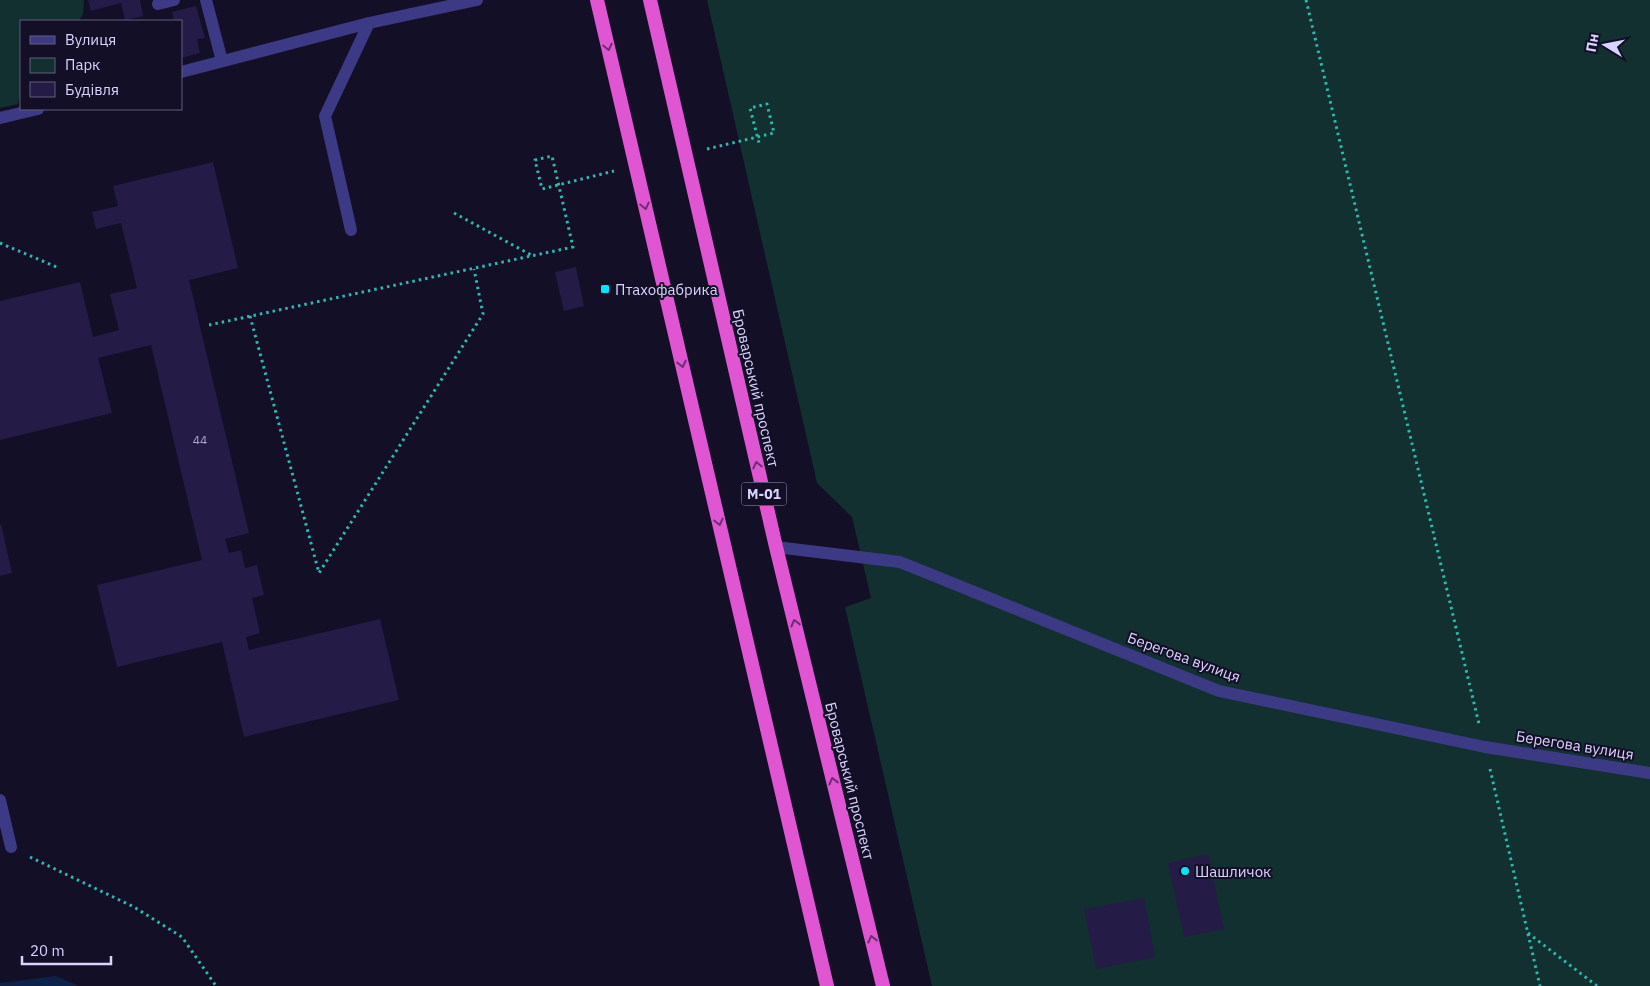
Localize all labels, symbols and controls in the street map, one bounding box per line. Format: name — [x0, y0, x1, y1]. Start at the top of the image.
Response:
legend — [20, 20, 182, 110]
north arrow — [1580, 20, 1630, 70]
text: Вулиця — [65, 30, 116, 49]
text: Пн — [1582, 32, 1603, 53]
one-way arrow — [602, 43, 613, 52]
text: Парк — [65, 55, 100, 74]
text: Будівля — [65, 80, 119, 99]
one-way arrow — [639, 201, 650, 210]
place label: Птахофабрика — [615, 280, 718, 299]
marker: Птахофабрика — [599, 283, 611, 295]
street label: Броварський проспект — [729, 307, 783, 469]
one-way arrow — [676, 360, 687, 369]
house number: 44 — [193, 432, 207, 447]
one-way arrow — [753, 460, 763, 469]
road number: М-01 — [742, 482, 786, 506]
one-way arrow — [713, 518, 724, 527]
one-way arrow — [790, 618, 801, 627]
street label: Берегова вулиця — [1125, 628, 1243, 686]
street label: Броварський проспект — [821, 700, 879, 862]
street label: Берегова вулиця — [1515, 726, 1635, 764]
one-way arrow — [828, 776, 839, 785]
place label: Шашличок — [1195, 862, 1271, 881]
marker: Шашличок — [1179, 865, 1191, 877]
scale bar — [22, 934, 111, 966]
one-way arrow — [867, 934, 878, 943]
text: 20 m — [30, 941, 65, 960]

